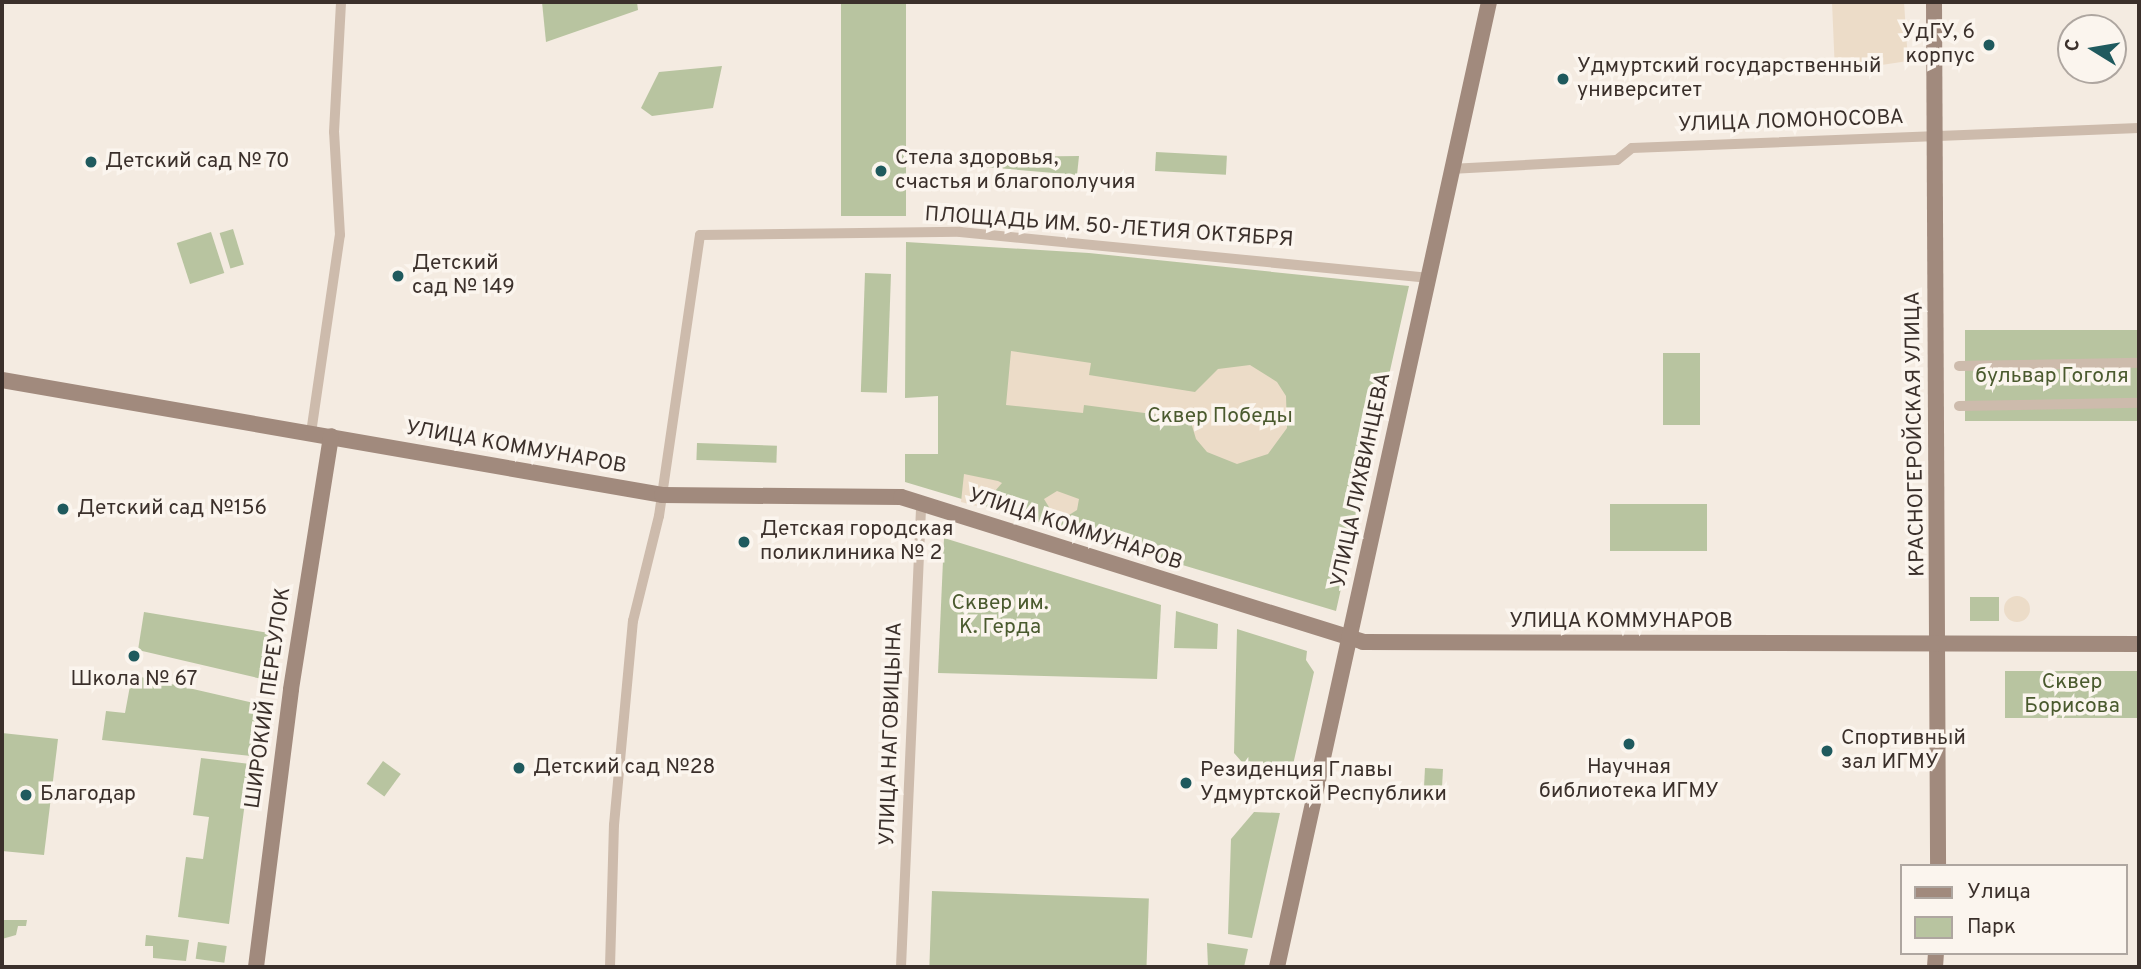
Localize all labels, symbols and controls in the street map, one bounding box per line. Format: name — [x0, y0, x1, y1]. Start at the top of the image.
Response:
north arrow — [2057, 14, 2127, 84]
place label: УдГУ, 6 корпус — [1901, 20, 1975, 70]
marker: УдГУ, 6 корпус — [1981, 37, 1997, 53]
text: С — [2060, 37, 2086, 54]
place label: Удмуртский государственный университет — [1577, 54, 1881, 104]
marker: Удмуртский государственный университет — [1555, 71, 1571, 87]
street label: УЛИЦА ЛОМОНОСОВА — [1677, 105, 1905, 139]
place label: Стела здоровья, счастья и благополучия — [895, 146, 1135, 196]
place label: Детский сад № 70 — [105, 149, 290, 175]
marker: Детский сад № 70 — [83, 154, 99, 170]
marker: Стела здоровья, счастья и благополучия — [873, 163, 889, 179]
street label: ПЛОЩАДЬ ИМ. 50-ЛЕТИЯ ОКТЯБРЯ — [924, 203, 1294, 253]
place label: Детский сад № 149 — [412, 251, 515, 301]
marker: Детский сад № 149 — [390, 268, 406, 284]
street label: КРАСНОГЕРОЙСКАЯ УЛИЦА — [1901, 291, 1931, 577]
park label: бульвар Гоголя — [1975, 364, 2129, 390]
street label: УЛИЦА ЛИХВИНЦЕВА — [1327, 370, 1397, 590]
park label: Сквер Победы — [1147, 404, 1293, 430]
street label: УЛИЦА КОММУНАРОВ — [403, 416, 629, 480]
street label: УЛИЦА КОММУНАРОВ — [964, 483, 1186, 577]
place label: Детский сад №156 — [77, 496, 267, 522]
marker: Детский сад №156 — [55, 501, 71, 517]
place label: Детская городская поликлиника № 2 — [760, 517, 953, 567]
marker: Детская городская поликлиника № 2 — [734, 532, 754, 552]
street label: ШИРОКИЙ ПЕРЕУЛОК — [241, 586, 297, 810]
park label: Сквер им. К. Герда — [952, 591, 1048, 641]
street label: УЛИЦА КОММУНАРОВ — [1509, 609, 1733, 635]
street label: УЛИЦА НАГОВИЦЫНА — [875, 621, 909, 847]
marker: Школа № 67 — [126, 648, 142, 664]
place label: Школа № 67 — [71, 667, 197, 693]
park label: Сквер Борисова — [2024, 670, 2120, 720]
place label: Спортивный зал ИГМУ — [1841, 726, 1966, 776]
marker: Научная библиотека ИГМУ — [1621, 736, 1637, 752]
marker: Спортивный зал ИГМУ — [1819, 743, 1835, 759]
place label: Детский сад №28 — [533, 755, 715, 781]
place label: Научная библиотека ИГМУ — [1539, 755, 1719, 805]
place label: Резиденция Главы Удмуртской Республики — [1200, 758, 1447, 808]
marker: Детский сад №28 — [511, 760, 527, 776]
marker: Резиденция Главы Удмуртской Республики — [1178, 775, 1194, 791]
place label: Благодар — [40, 782, 136, 808]
marker: Благодар — [18, 787, 34, 803]
legend — [1899, 864, 2127, 955]
text: Улица — [1967, 879, 2031, 906]
text: Парк — [1967, 914, 2016, 941]

